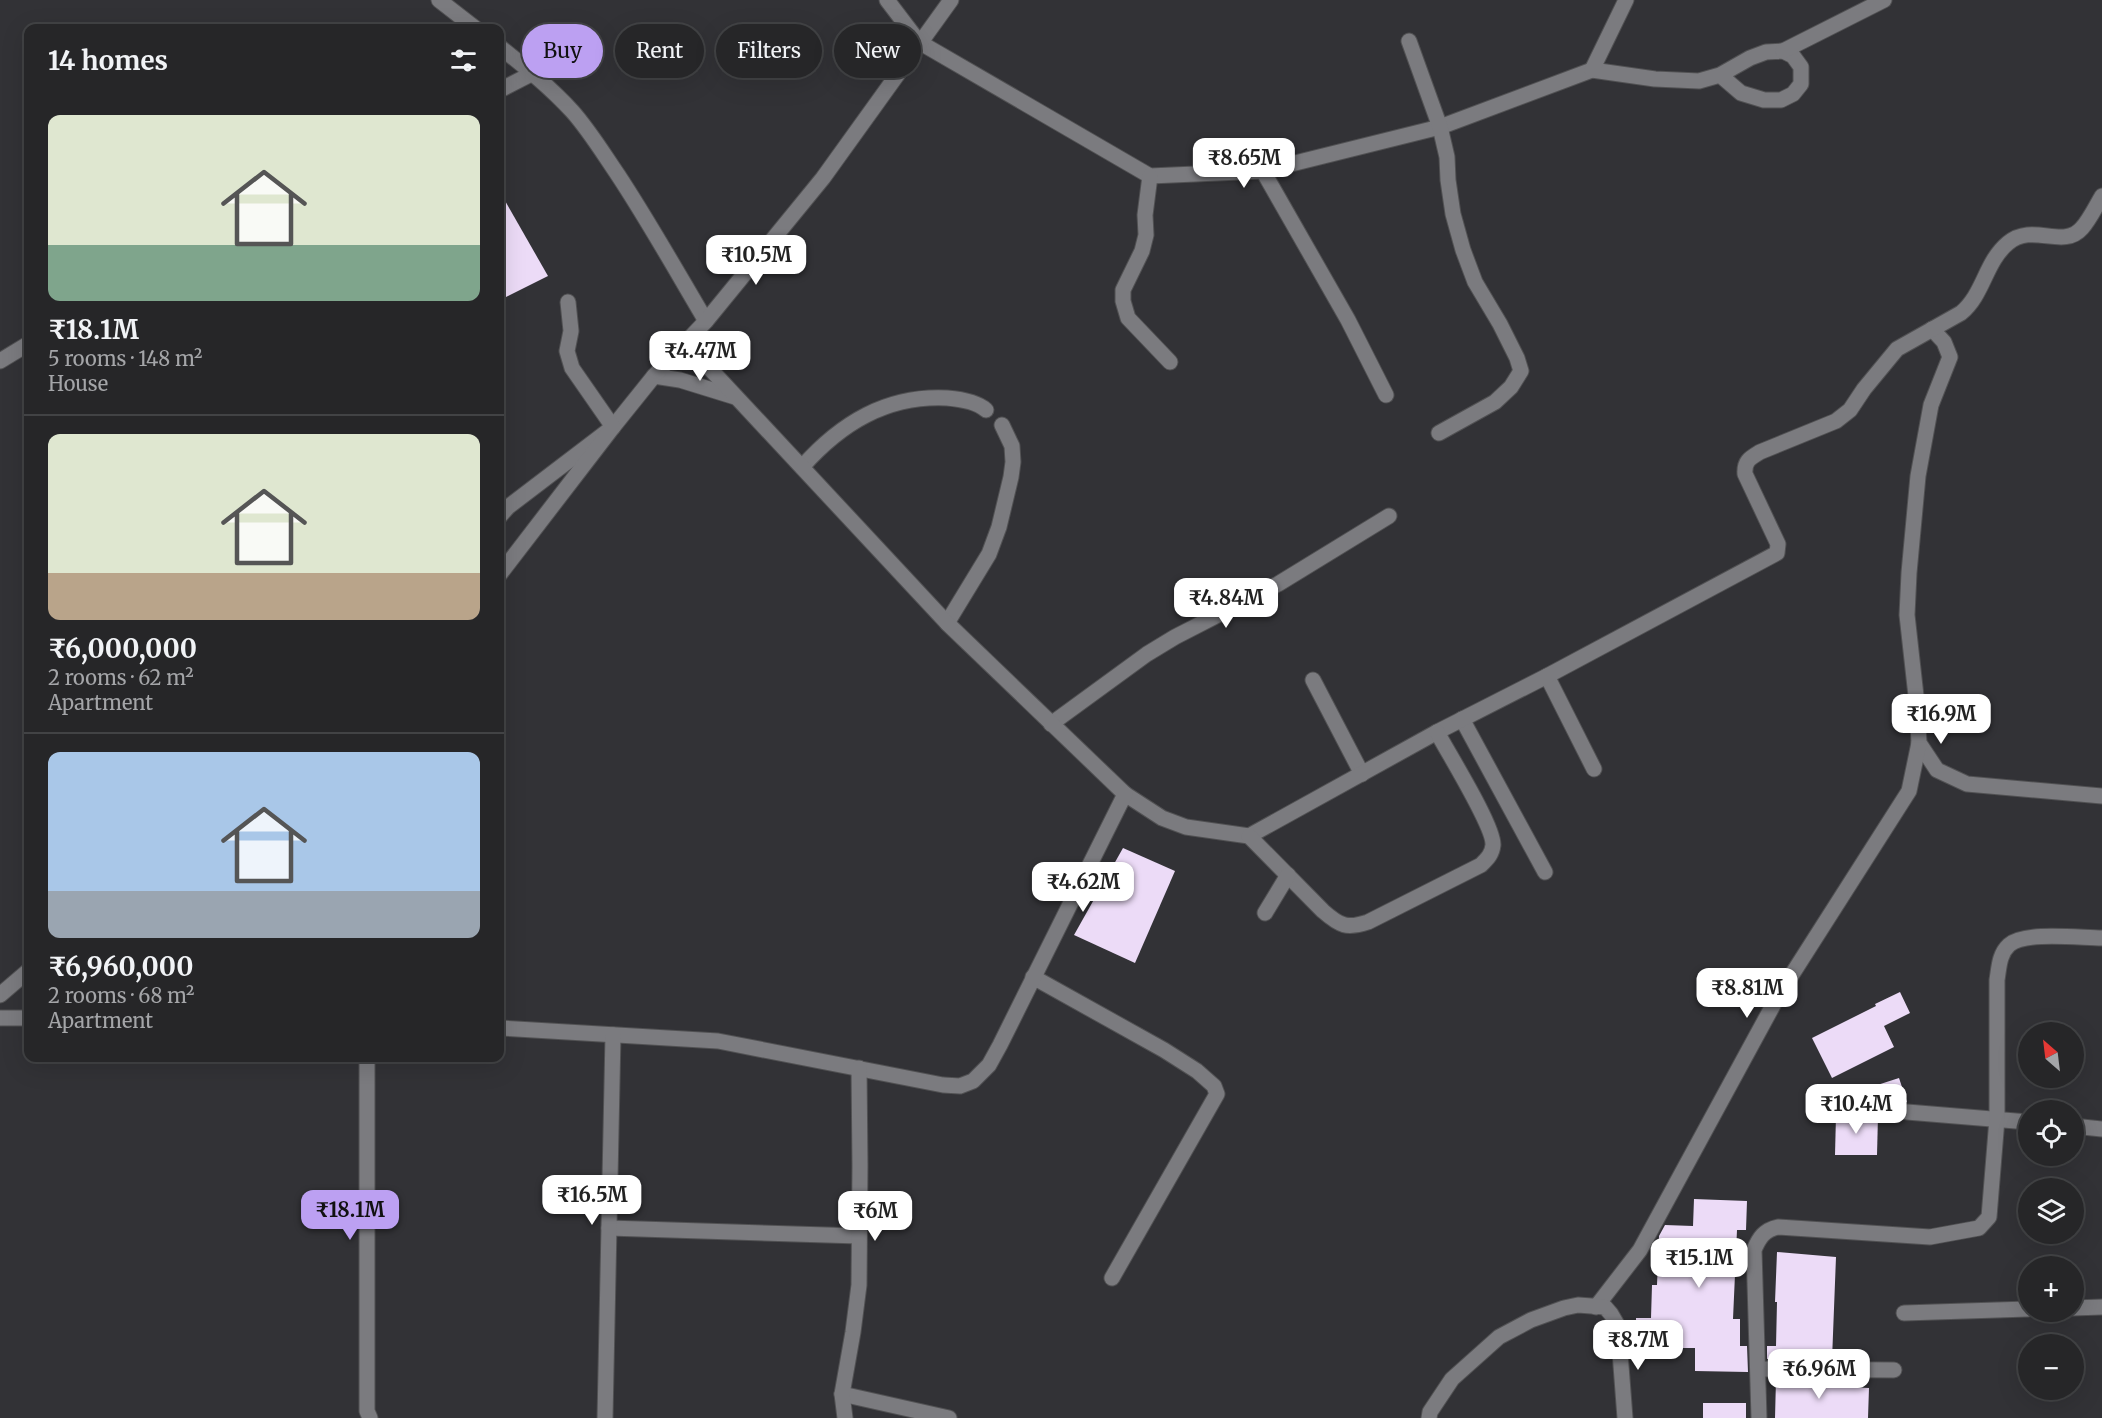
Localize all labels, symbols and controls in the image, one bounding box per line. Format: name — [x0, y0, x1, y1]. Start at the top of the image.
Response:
chip: Buy — [522, 24, 603, 78]
chip: Rent — [615, 24, 704, 78]
chip: Filters — [716, 24, 822, 78]
chip: New — [834, 24, 921, 78]
text: 14 homes — [48, 44, 168, 77]
icon: filters — [447, 44, 480, 77]
pin: ₹8.65M — [1195, 138, 1293, 189]
text: ₹8.65M — [1207, 145, 1281, 170]
icon: home — [210, 154, 318, 262]
pin: ₹10.5M — [707, 235, 805, 286]
text: ₹10.5M — [720, 242, 792, 267]
text: ₹18.1M — [48, 313, 139, 346]
pin: ₹4.47M — [651, 331, 749, 382]
text: ₹4.47M — [663, 338, 737, 363]
text: 5 rooms · 148 m² — [48, 346, 202, 371]
text: House — [48, 371, 108, 396]
icon: home — [210, 473, 318, 581]
pin: ₹4.84M — [1177, 578, 1275, 629]
text: ₹4.84M — [1188, 585, 1264, 610]
text: ₹6,000,000 — [48, 632, 197, 665]
text: 2 rooms · 62 m² — [48, 665, 194, 690]
text: Apartment — [48, 690, 153, 715]
pin: ₹16.9M — [1892, 694, 1990, 745]
text: ₹16.9M — [1906, 701, 1976, 726]
icon: home — [210, 791, 318, 899]
pin: ₹4.62M — [1034, 862, 1132, 913]
text: ₹4.62M — [1046, 869, 1120, 894]
text: ₹6,960,000 — [48, 950, 193, 983]
pin: ₹8.81M — [1698, 968, 1796, 1019]
text: ₹8.81M — [1710, 975, 1784, 1000]
text: 2 rooms · 68 m² — [48, 983, 195, 1008]
text: Apartment — [48, 1008, 153, 1033]
north arrow — [2018, 1022, 2084, 1088]
map controls — [2018, 1022, 2084, 1400]
pin: ₹10.4M — [1807, 1084, 1905, 1135]
text: ₹10.4M — [1820, 1091, 1892, 1116]
button: locate — [2018, 1100, 2084, 1166]
pin: ₹16.5M — [543, 1175, 641, 1226]
button: layers — [2018, 1178, 2084, 1244]
text: ₹16.5M — [556, 1182, 628, 1207]
pin: ₹18.1M — [301, 1190, 399, 1241]
pin: ₹6M — [846, 1191, 904, 1242]
text: ₹18.1M — [315, 1197, 385, 1222]
text: ₹6M — [852, 1198, 898, 1223]
pin: ₹15.1M — [1650, 1238, 1748, 1289]
text: ₹15.1M — [1665, 1245, 1733, 1270]
button: + — [2018, 1256, 2084, 1322]
pin: ₹8.7M — [1596, 1320, 1680, 1371]
text: ₹8.7M — [1607, 1327, 1669, 1352]
button: − — [2018, 1334, 2084, 1400]
pin: ₹6.96M — [1770, 1349, 1868, 1400]
text: ₹6.96M — [1782, 1356, 1856, 1381]

